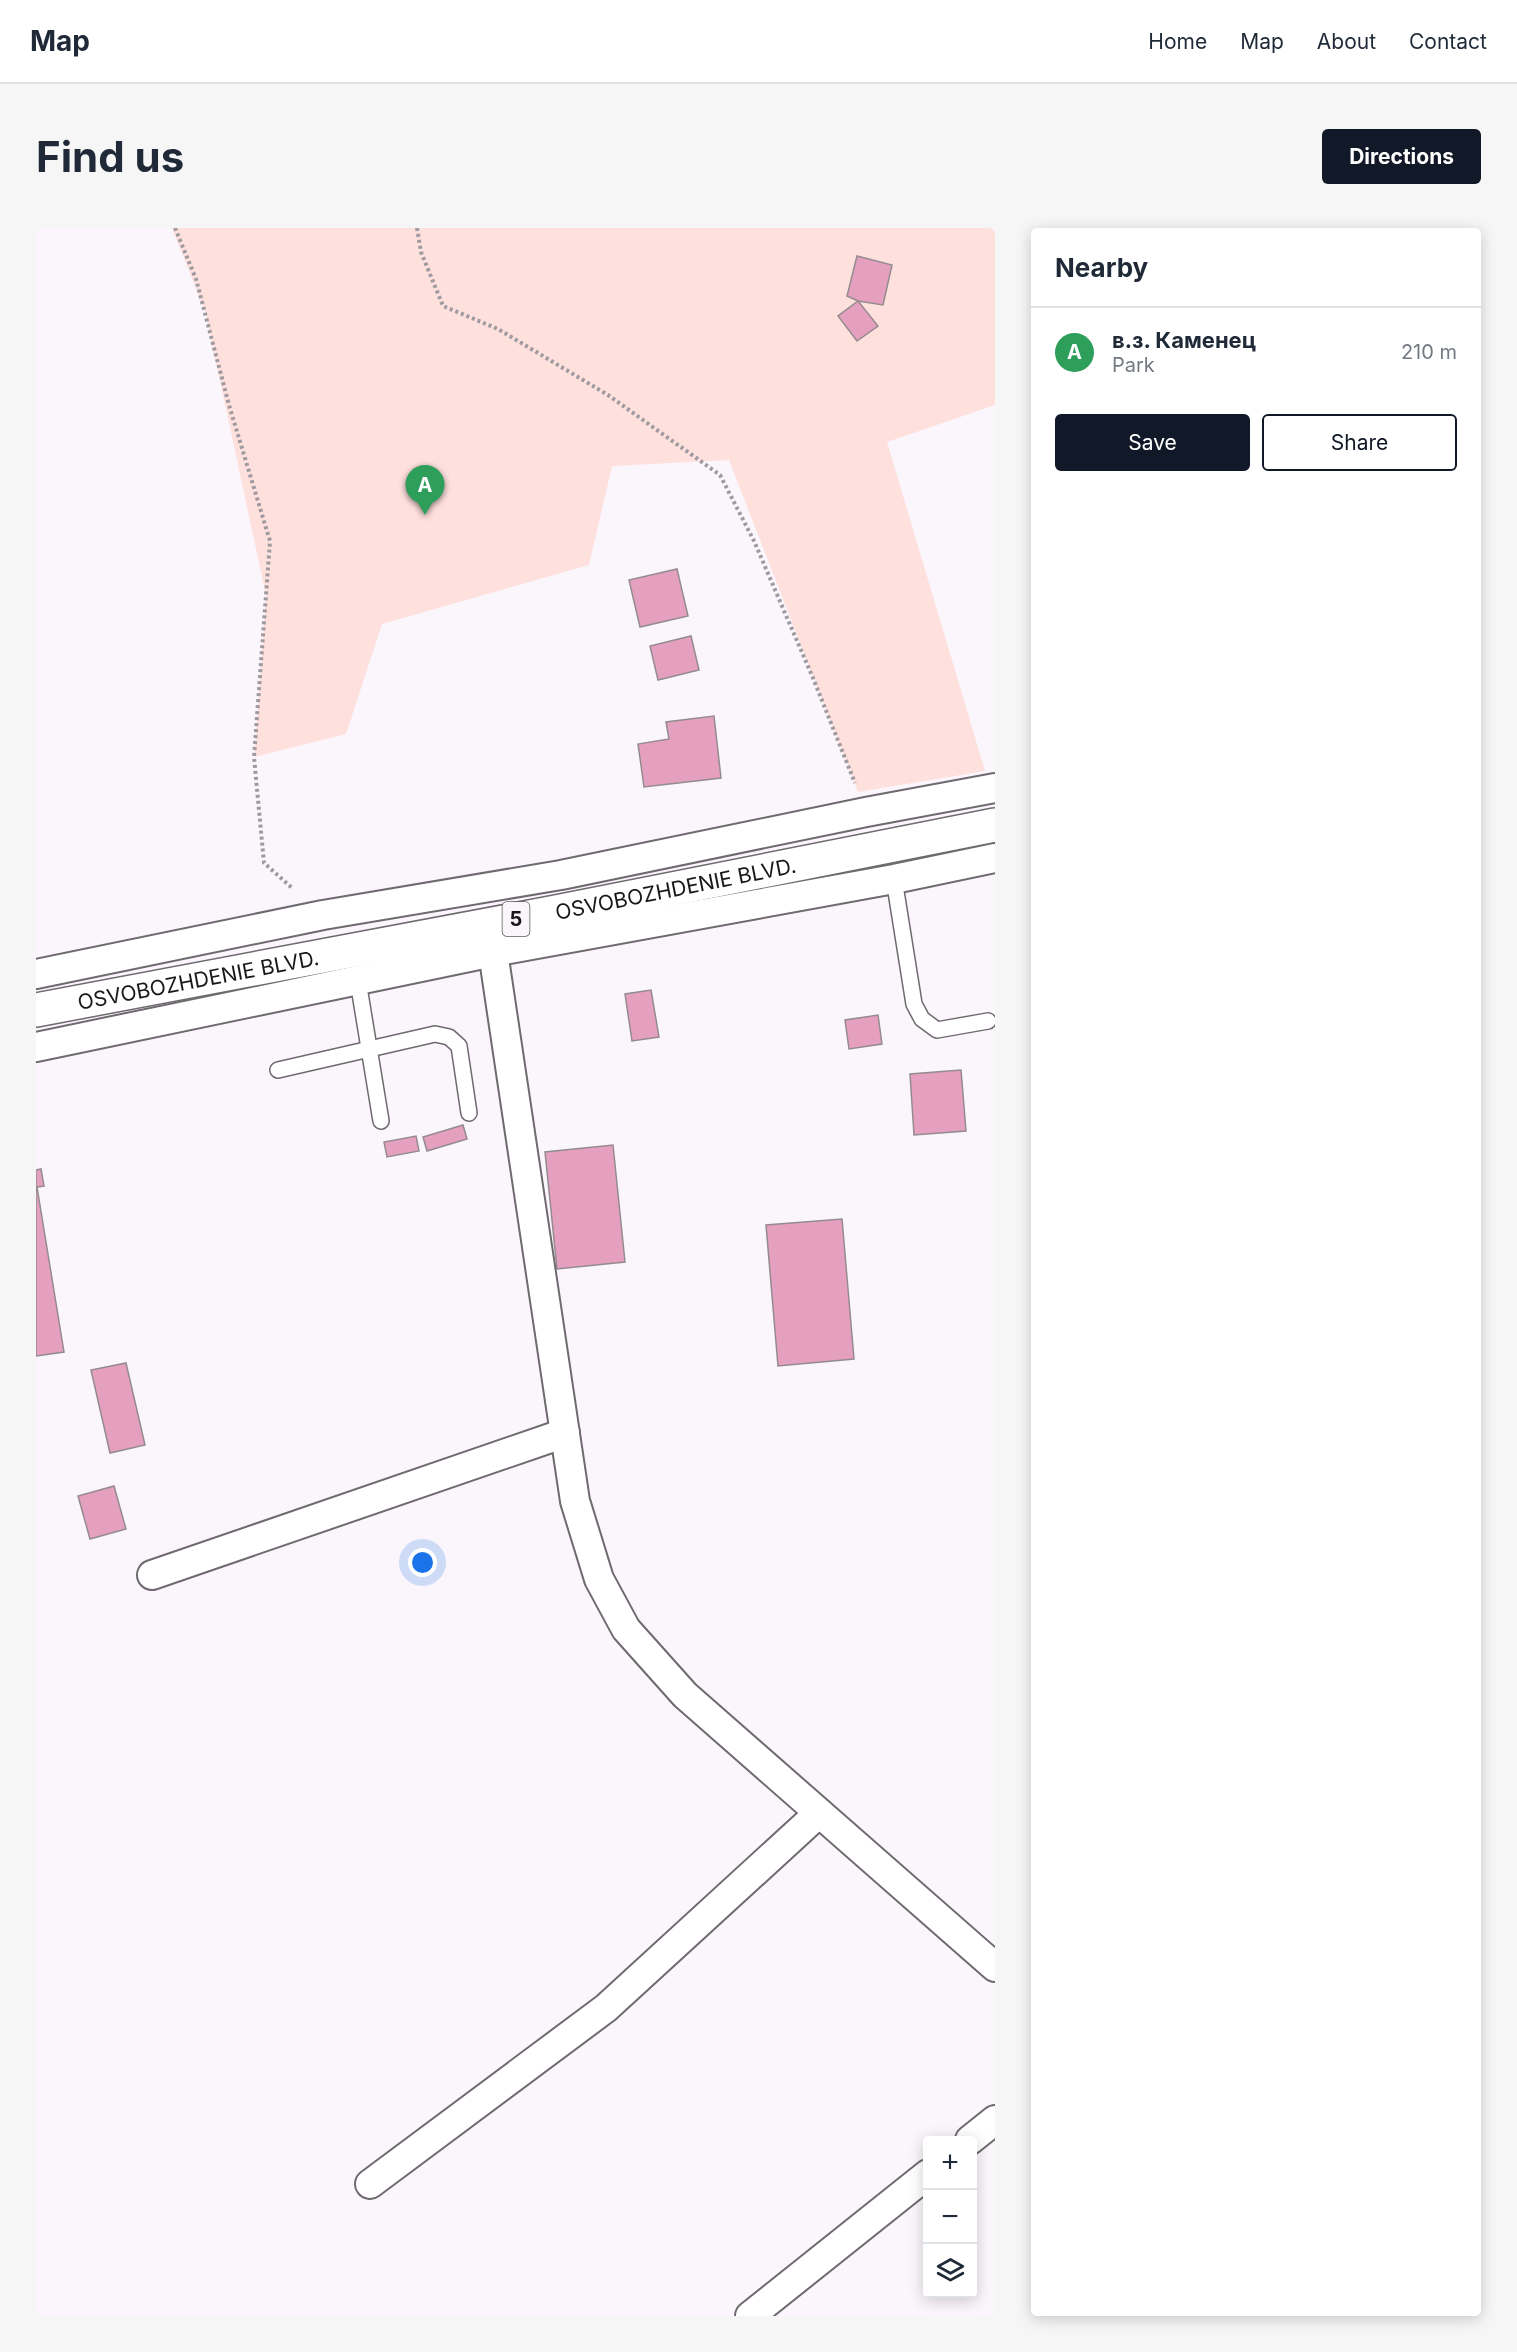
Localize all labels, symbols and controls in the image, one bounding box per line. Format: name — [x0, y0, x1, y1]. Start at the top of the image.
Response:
text: Map — [30, 24, 90, 58]
text: Home — [1148, 29, 1207, 54]
text: Map — [1240, 29, 1284, 54]
text: About — [1317, 29, 1376, 54]
text: Contact — [1409, 29, 1487, 54]
button: Directions — [1322, 129, 1481, 184]
text: Find us — [36, 131, 184, 182]
text: Nearby — [1055, 252, 1148, 283]
text: в.з. Каменец — [1112, 327, 1256, 353]
text: A — [1067, 340, 1082, 364]
text: 210 m — [1401, 340, 1457, 364]
text: Park — [1112, 353, 1155, 377]
button: Save — [1055, 414, 1250, 471]
button: Share — [1262, 414, 1457, 471]
pin: A — [406, 466, 444, 515]
street label: OSVOBOZHDENIE BLVD. — [553, 852, 798, 924]
road number: 5 — [502, 902, 530, 936]
street label: OSVOBOZHDENIE BLVD. — [76, 944, 321, 1014]
your location — [408, 1548, 437, 1577]
map controls — [923, 2136, 977, 2298]
button: + — [923, 2136, 977, 2190]
button: − — [923, 2190, 977, 2244]
button: layers — [923, 2244, 977, 2298]

